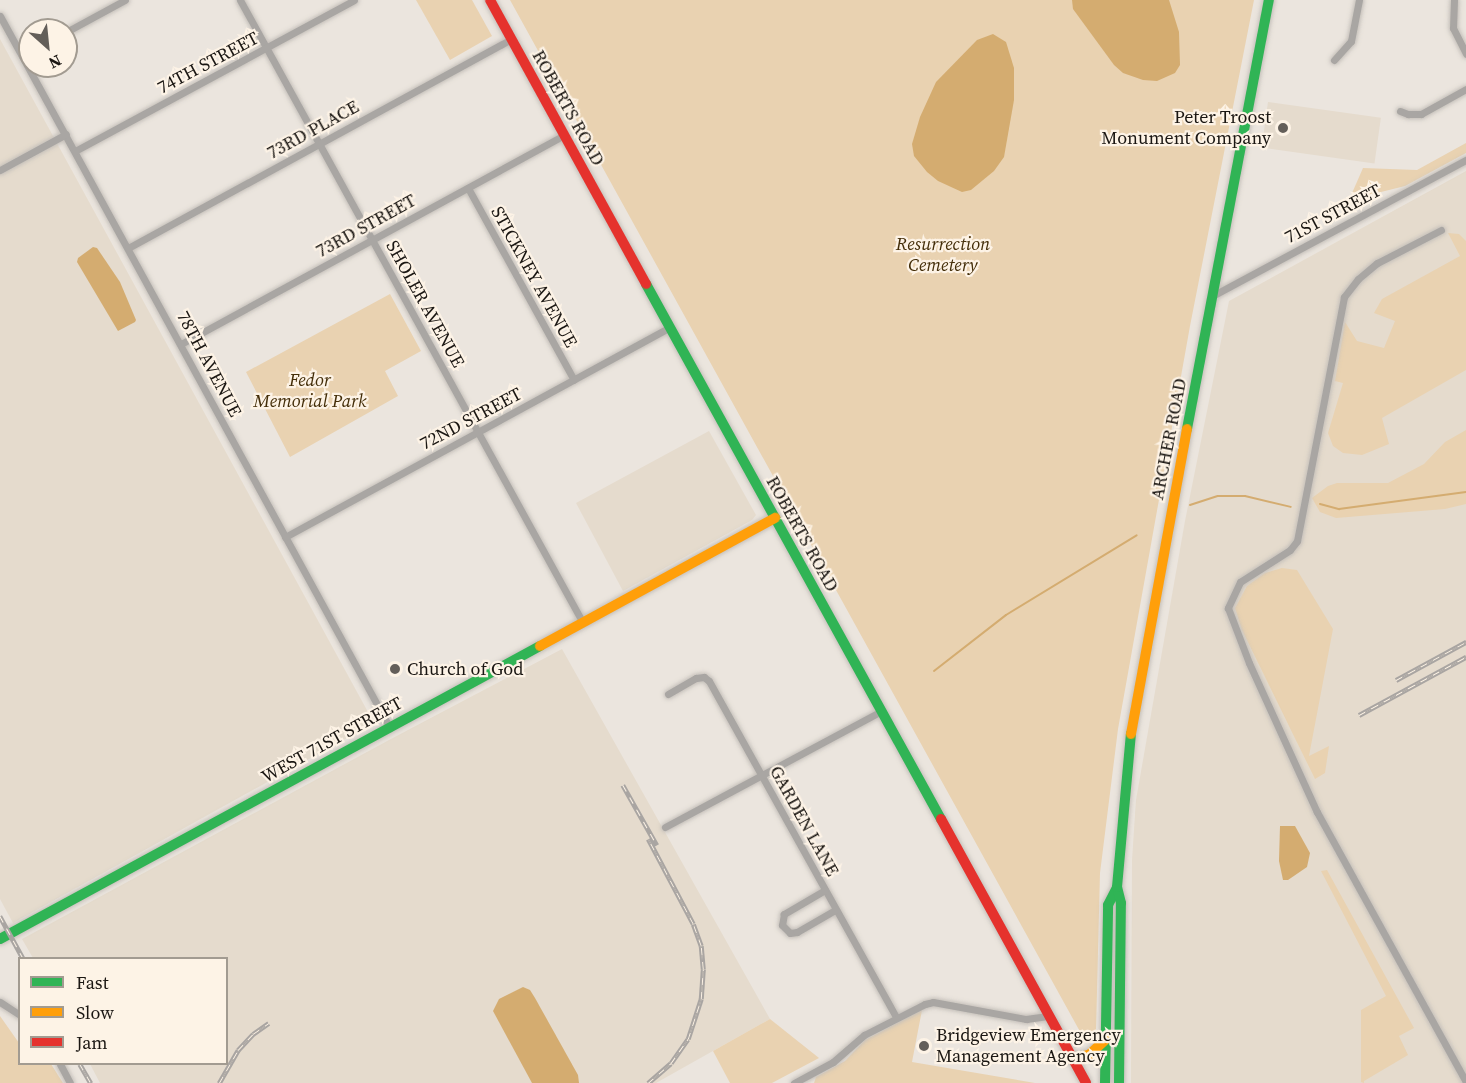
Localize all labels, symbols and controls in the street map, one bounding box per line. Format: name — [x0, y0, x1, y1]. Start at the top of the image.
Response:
north arrow — [18, 18, 78, 78]
street label: 74TH STREET — [154, 27, 262, 99]
street label: ROBERTS ROAD — [527, 46, 609, 170]
text: N — [45, 50, 65, 75]
street label: 73RD PLACE — [263, 96, 363, 164]
place label: Peter Troost Monument Company — [1101, 107, 1271, 150]
marker: Peter Troost Monument Company — [1276, 121, 1290, 135]
street label: 71ST STREET — [1281, 180, 1385, 248]
street label: 73RD STREET — [312, 190, 420, 262]
street label: STICKNEY AVENUE — [486, 203, 582, 351]
park label: Resurrection Cemetery — [896, 234, 990, 276]
street label: SHOLER AVENUE — [381, 237, 469, 371]
street label: 78TH AVENUE — [172, 307, 246, 421]
park label: Fedor Memorial Park — [254, 370, 366, 412]
street label: ARCHER ROAD — [1147, 376, 1191, 502]
street label: 72ND STREET — [416, 383, 526, 455]
street label: ROBERTS ROAD — [761, 472, 843, 596]
place label: Church of God — [407, 658, 523, 680]
marker: Church of God — [388, 662, 402, 676]
street label: WEST 71ST STREET — [257, 692, 407, 788]
street label: GARDEN LANE — [765, 762, 843, 880]
legend — [18, 957, 228, 1065]
text: Fast — [76, 970, 109, 995]
text: Slow — [76, 1000, 114, 1025]
place label: Bridgeview Emergency Management Agency — [936, 1025, 1121, 1068]
text: Jam — [76, 1030, 108, 1055]
marker: Bridgeview Emergency Management Agency — [917, 1039, 931, 1053]

